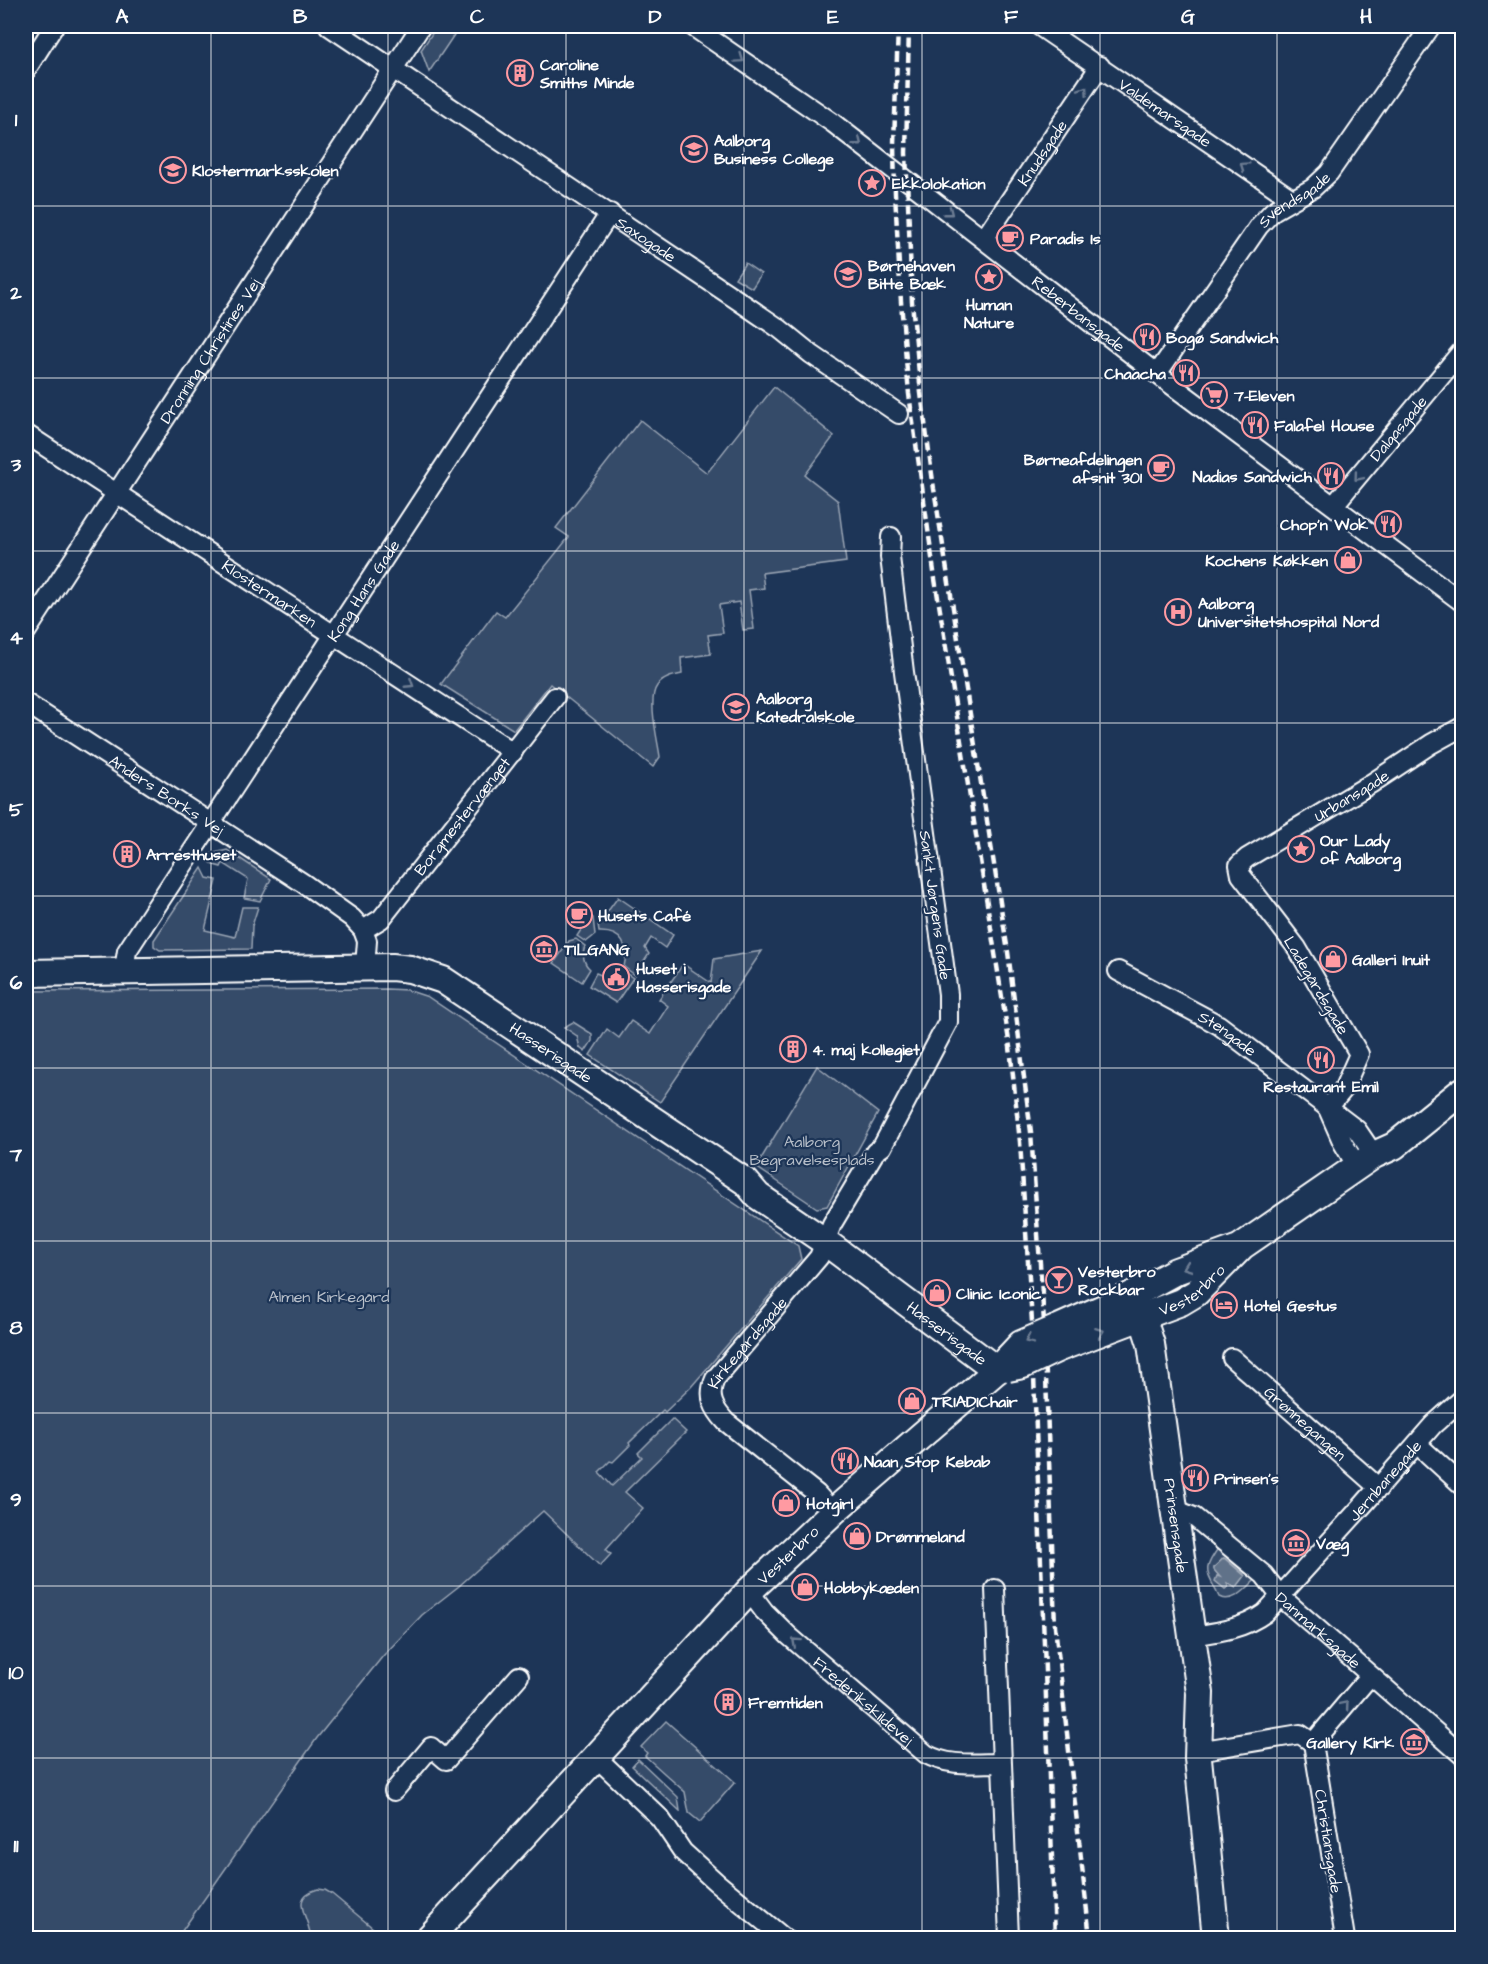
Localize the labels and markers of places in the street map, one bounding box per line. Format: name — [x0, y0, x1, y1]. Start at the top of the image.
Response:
place label: Caroline Smiths Minde — [539, 54, 635, 94]
building icon: Caroline Smiths Minde — [505, 58, 535, 88]
place label: Aalborg Business College — [714, 130, 834, 172]
school or university icon: Aalborg Business College — [679, 134, 709, 164]
school or university icon: Klostermarksskolen — [158, 155, 188, 185]
place label: Klostermarksskolen — [192, 160, 339, 182]
place icon: Ekkolokation — [857, 168, 887, 198]
place label: Ekkolokation — [892, 173, 986, 195]
cafe icon: Paradis Is — [995, 223, 1025, 253]
place label: Paradis Is — [1030, 228, 1101, 250]
place label: Børnehaven Bitte Bæk — [868, 255, 955, 295]
school or university icon: Børnehaven Bitte Bæk — [833, 259, 863, 289]
place icon: Human Nature — [974, 262, 1004, 292]
place label: Human Nature — [964, 294, 1014, 334]
restaurant icon: Bogø Sandwich — [1132, 322, 1162, 352]
place label: Bogø Sandwich — [1166, 327, 1279, 351]
restaurant icon: Chaacha — [1171, 358, 1201, 388]
place label: Chaacha — [1104, 363, 1167, 385]
supermarket icon: 7-Eleven — [1199, 380, 1229, 410]
place label: 7-Eleven — [1233, 385, 1294, 407]
restaurant icon: Falafel House — [1240, 410, 1270, 440]
place label: Falafel House — [1274, 415, 1375, 437]
place label: Børneafdelingen afsnit 301 — [1024, 449, 1143, 489]
cafe icon: Børneafdelingen afsnit 301 — [1146, 453, 1176, 483]
restaurant icon: Nadias Sandwich — [1316, 461, 1346, 491]
place label: Nadias Sandwich — [1193, 466, 1313, 488]
restaurant icon: Chop'n Wok — [1373, 509, 1403, 539]
place label: Chop'n Wok — [1280, 514, 1368, 536]
shop icon: Kochens Køkken — [1333, 545, 1363, 575]
place label: Kochens Køkken — [1205, 550, 1328, 572]
place label: Aalborg Universitetshospital Nord — [1198, 593, 1380, 633]
hospital icon: Aalborg Universitetshospital Nord — [1163, 597, 1193, 627]
place label: Aalborg Katedralskole — [756, 688, 855, 728]
school or university icon: Aalborg Katedralskole — [721, 692, 751, 722]
place label: Our Lady of Aalborg — [1320, 830, 1402, 872]
place icon: Our Lady of Aalborg — [1286, 834, 1316, 864]
building icon: Arresthuset — [112, 839, 142, 869]
place label: Arresthuset — [146, 844, 237, 866]
cafe icon: Husets Café — [564, 900, 594, 930]
place label: Husets Café — [598, 905, 691, 927]
museum icon: TILGANG — [529, 934, 559, 964]
place label: TILGANG — [563, 939, 631, 961]
shop icon: Galleri Inuit — [1318, 944, 1348, 974]
place label: Galleri Inuit — [1352, 949, 1431, 971]
place label: Huset i Hasserisgade — [636, 958, 731, 1000]
public building icon: Huset i Hasserisgade — [601, 962, 631, 992]
building icon: 4. maj kollegiet — [778, 1034, 808, 1064]
place label: 4. maj kollegiet — [812, 1039, 920, 1063]
restaurant icon: Restaurant Emil — [1306, 1045, 1336, 1075]
place label: Restaurant Emil — [1263, 1076, 1379, 1098]
place label: Vesterbro Rockbar — [1077, 1261, 1156, 1301]
bar icon: Vesterbro Rockbar — [1044, 1265, 1074, 1295]
shop icon: Clinic Iconic — [922, 1278, 952, 1308]
place label: Clinic Iconic — [956, 1283, 1042, 1305]
hotel icon: Hotel Gestus — [1209, 1290, 1239, 1320]
place label: Hotel Gestus — [1244, 1295, 1337, 1317]
shop icon: TRIADIChair — [897, 1386, 927, 1416]
place label: TRIADIChair — [931, 1391, 1018, 1413]
restaurant icon: Naan Stop Kebab — [830, 1446, 860, 1476]
place label: Naan Stop Kebab — [864, 1451, 990, 1473]
restaurant icon: Prinsen's — [1180, 1463, 1210, 1493]
place label: Prinsen's — [1214, 1468, 1279, 1490]
shop icon: Hotgirl — [771, 1488, 801, 1518]
place label: Hotgirl — [806, 1493, 854, 1517]
shop icon: Drømmeland — [842, 1521, 872, 1551]
place label: Drømmeland — [876, 1526, 965, 1548]
museum icon: Væg — [1281, 1528, 1311, 1558]
place label: Væg — [1315, 1533, 1350, 1557]
shop icon: Hobbykæden — [790, 1572, 820, 1602]
place label: Hobbykæden — [824, 1577, 919, 1600]
building icon: Fremtiden — [713, 1687, 743, 1717]
place label: Fremtiden — [748, 1692, 823, 1714]
museum icon: Gallery Kirk — [1399, 1727, 1429, 1757]
place label: Gallery Kirk — [1306, 1732, 1394, 1755]

